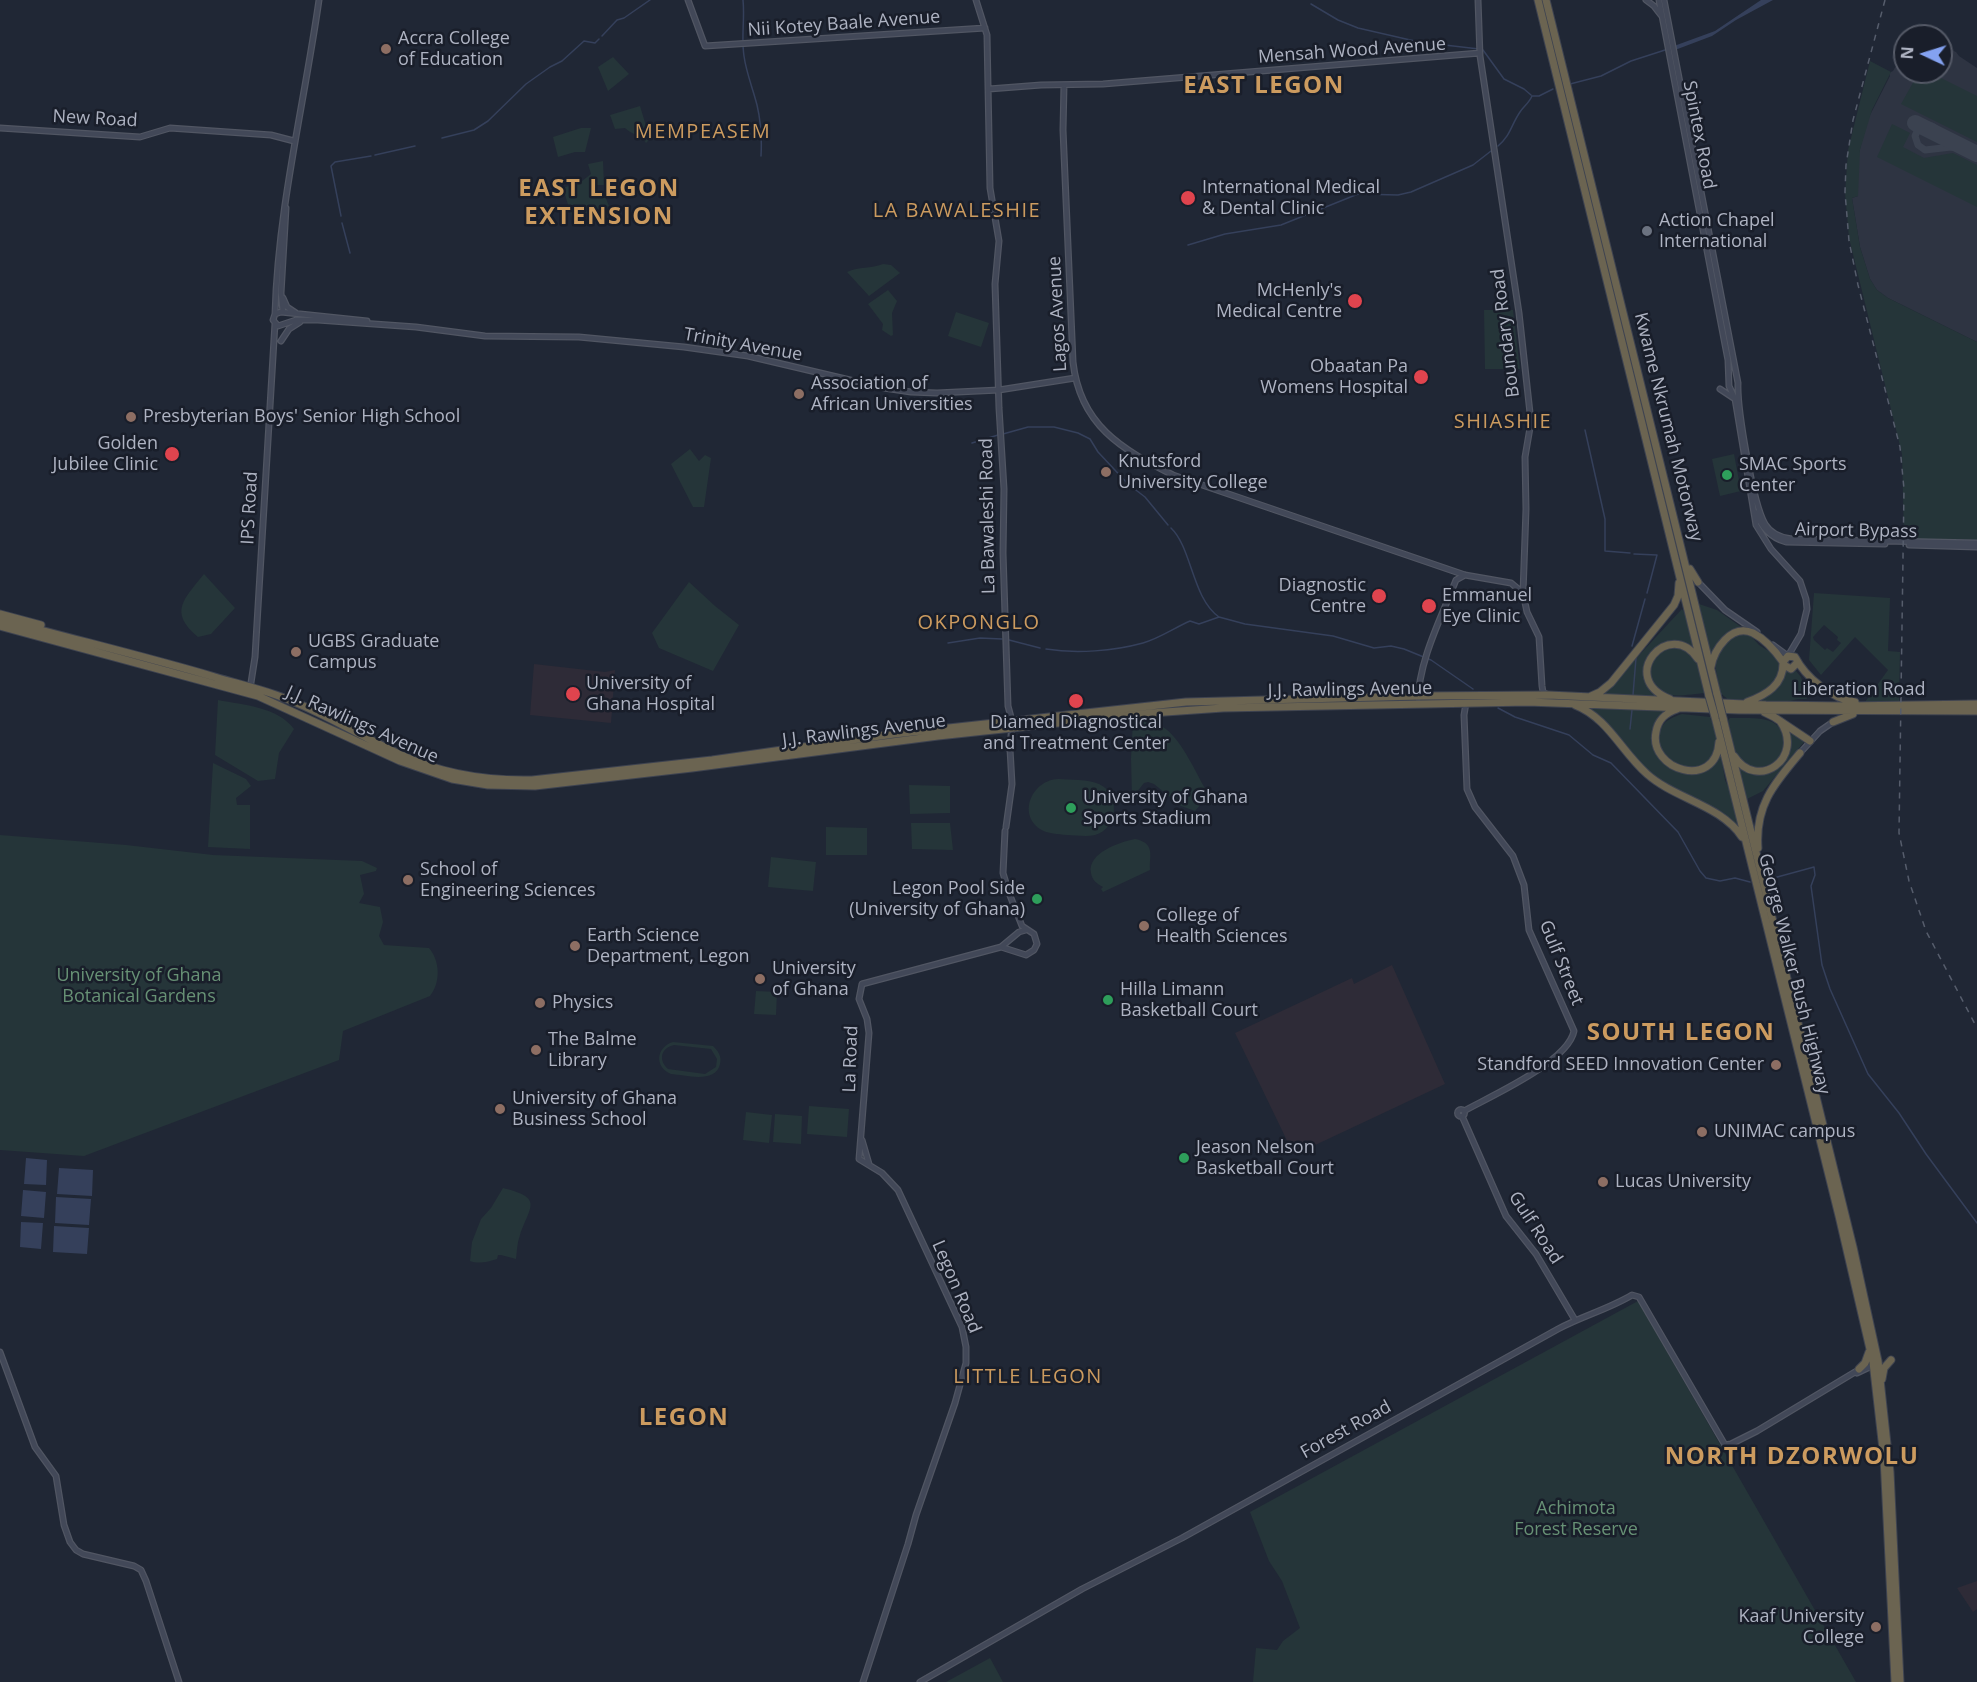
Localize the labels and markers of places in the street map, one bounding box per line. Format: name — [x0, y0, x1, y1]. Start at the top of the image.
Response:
place label: Accra College of Education — [398, 28, 510, 70]
marker: Accra College of Education — [379, 42, 393, 56]
place label: International Medical & Dental Clinic — [1202, 177, 1380, 219]
marker: International Medical & Dental Clinic — [1179, 189, 1197, 207]
place label: Action Chapel International — [1659, 210, 1775, 252]
marker: Action Chapel International — [1640, 224, 1654, 238]
place label: McHenly's Medical Centre — [1216, 280, 1342, 322]
marker: McHenly's Medical Centre — [1346, 292, 1364, 310]
place label: Obaatan Pa Womens Hospital — [1260, 356, 1408, 398]
marker: Obaatan Pa Womens Hospital — [1412, 368, 1430, 386]
place label: Association of African Universities — [811, 373, 973, 416]
marker: Association of African Universities — [792, 387, 806, 401]
place label: Presbyterian Boys' Senior High School — [143, 406, 460, 428]
marker: Presbyterian Boys' Senior High School — [124, 410, 138, 424]
place label: Golden Jubilee Clinic — [53, 433, 158, 476]
marker: Golden Jubilee Clinic — [163, 445, 181, 463]
place label: Knutsford University College — [1118, 451, 1268, 494]
place label: SMAC Sports Center — [1739, 454, 1847, 496]
marker: Knutsford University College — [1099, 465, 1113, 479]
marker: SMAC Sports Center — [1720, 468, 1734, 482]
place label: Diagnostic Centre — [1279, 575, 1366, 618]
place label: Emmanuel Eye Clinic — [1442, 585, 1532, 628]
marker: Diagnostic Centre — [1370, 587, 1388, 605]
marker: Emmanuel Eye Clinic — [1420, 597, 1438, 615]
place label: UGBS Graduate Campus — [308, 631, 439, 674]
marker: UGBS Graduate Campus — [289, 645, 303, 659]
place label: University of Ghana Hospital — [586, 673, 715, 716]
marker: University of Ghana Hospital — [564, 685, 582, 703]
marker: Diamed Diagnostical and Treatment Center — [1067, 692, 1085, 710]
place label: Diamed Diagnostical and Treatment Center — [983, 712, 1169, 754]
place label: University of Ghana Sports Stadium — [1083, 787, 1248, 830]
marker: University of Ghana Sports Stadium — [1064, 801, 1078, 815]
place label: School of Engineering Sciences — [420, 859, 595, 902]
marker: School of Engineering Sciences — [401, 873, 415, 887]
place label: Legon Pool Side (University of Ghana) — [849, 878, 1025, 920]
marker: Legon Pool Side (University of Ghana) — [1030, 892, 1044, 906]
place label: College of Health Sciences — [1156, 905, 1288, 948]
marker: College of Health Sciences — [1137, 919, 1151, 933]
place label: Earth Science Department, Legon — [587, 925, 750, 968]
marker: Earth Science Department, Legon — [568, 939, 582, 953]
place label: University of Ghana — [772, 958, 856, 1000]
marker: University of Ghana — [753, 972, 767, 986]
place label: Hilla Limann Basketball Court — [1120, 979, 1258, 1022]
place label: Physics — [552, 992, 613, 1014]
marker: Hilla Limann Basketball Court — [1101, 993, 1115, 1007]
marker: Physics — [533, 996, 547, 1010]
place label: The Balme Library — [548, 1029, 637, 1072]
marker: The Balme Library — [529, 1043, 543, 1057]
place label: Standford SEED Innovation Center — [1477, 1054, 1764, 1076]
marker: Standford SEED Innovation Center — [1769, 1058, 1783, 1072]
place label: University of Ghana Business School — [512, 1088, 677, 1130]
marker: University of Ghana Business School — [493, 1102, 507, 1116]
place label: UNIMAC campus — [1714, 1121, 1855, 1143]
marker: UNIMAC campus — [1695, 1125, 1709, 1139]
place label: Jeason Nelson Basketball Court — [1196, 1137, 1334, 1180]
marker: Jeason Nelson Basketball Court — [1177, 1151, 1191, 1165]
place label: Lucas University — [1615, 1171, 1751, 1193]
marker: Lucas University — [1596, 1175, 1610, 1189]
place label: Kaaf University College — [1739, 1606, 1864, 1648]
marker: Kaaf University College — [1869, 1620, 1883, 1634]

